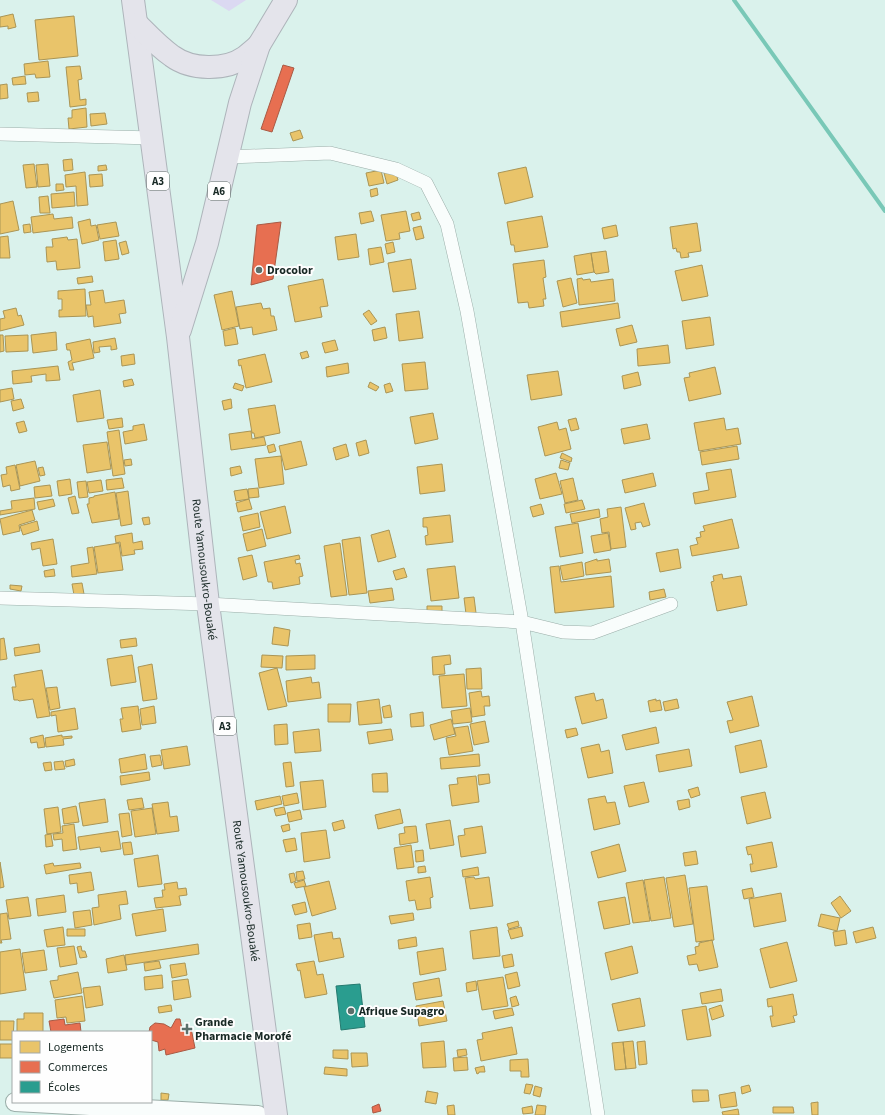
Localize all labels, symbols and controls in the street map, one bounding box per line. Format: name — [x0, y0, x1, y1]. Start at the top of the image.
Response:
road number: A3 — [147, 172, 169, 190]
road number: A6 — [208, 182, 230, 200]
place label: Drocolor — [267, 262, 313, 279]
marker: Drocolor — [254, 265, 264, 275]
street label: Route Yamousoukro-Bouaké — [187, 498, 221, 641]
road number: A3 — [214, 717, 236, 735]
street label: Route Yamousoukro-Bouaké — [228, 819, 263, 963]
place label: Afrique Supagro — [358, 1003, 445, 1020]
marker: Afrique Supagro — [346, 1006, 356, 1016]
place label: Grande Pharmacie Morofé — [195, 1014, 292, 1045]
marker: Grande Pharmacie Morofé — [182, 1024, 192, 1034]
legend — [12, 1031, 152, 1103]
text: Logements — [48, 1039, 103, 1056]
text: Commerces — [48, 1059, 107, 1076]
text: Écoles — [48, 1079, 80, 1096]

